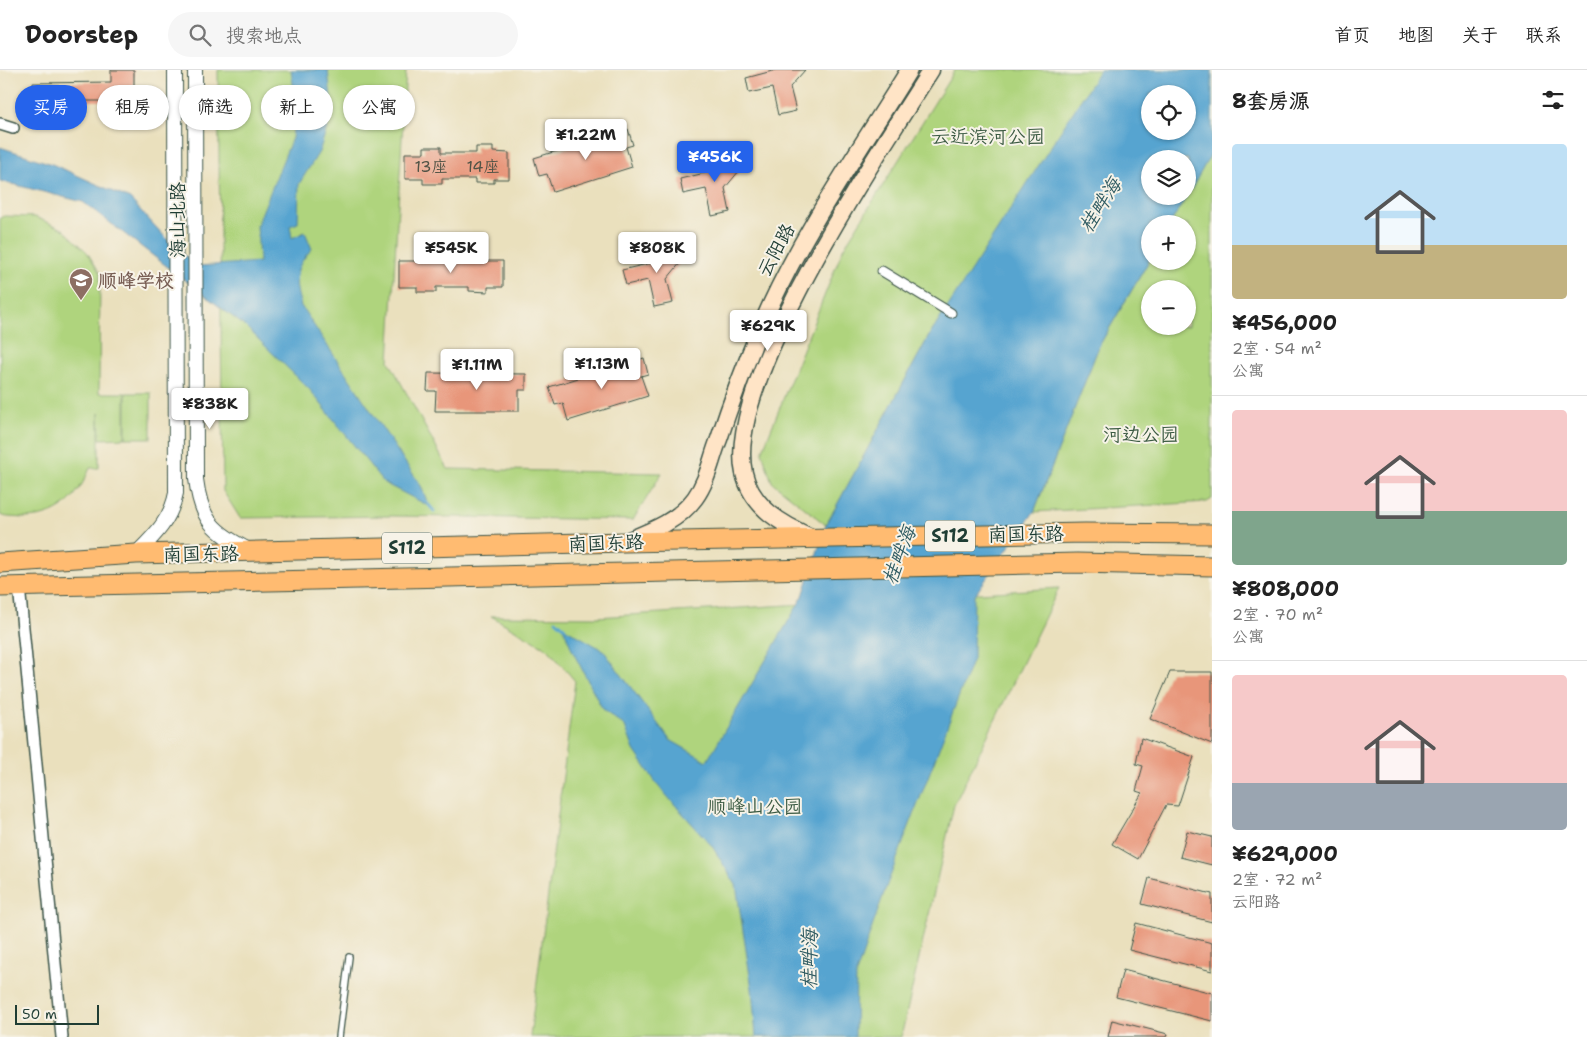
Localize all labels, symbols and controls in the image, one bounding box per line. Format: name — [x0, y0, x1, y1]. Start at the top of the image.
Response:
search box — [168, 12, 518, 57]
text: Doorstep — [25, 19, 138, 51]
icon: search — [186, 21, 214, 49]
text: 搜索地点 — [226, 23, 302, 48]
text: 首页 — [1334, 23, 1370, 47]
text: 地图 — [1398, 23, 1434, 47]
text: 关于 — [1462, 23, 1498, 47]
text: 联系 — [1526, 23, 1562, 47]
chip: 买房 — [15, 85, 87, 130]
chip: 租房 — [97, 85, 169, 130]
chip: 筛选 — [179, 85, 251, 130]
chip: 新上 — [261, 85, 333, 130]
chip: 公寓 — [343, 85, 415, 130]
map controls — [1141, 85, 1196, 335]
button: locate — [1141, 85, 1196, 140]
icon: filters — [1539, 86, 1567, 114]
text: 8套房源 — [1232, 87, 1310, 115]
pin: ¥1.22M — [545, 118, 627, 161]
text: ¥1.22M — [556, 124, 616, 145]
park label: 云近滨河公园 — [931, 124, 1045, 149]
pin: ¥456K — [680, 140, 750, 183]
text: ¥456K — [688, 146, 742, 167]
button: layers — [1141, 150, 1196, 205]
house number: 13座 — [414, 156, 448, 177]
house number: 14座 — [466, 156, 500, 177]
water label: 桂畔海 — [1073, 171, 1128, 237]
icon: home — [1355, 177, 1445, 267]
street label: 海山北路 — [165, 182, 190, 258]
button: + — [1141, 215, 1196, 270]
street label: 云阳路 — [752, 219, 800, 281]
pin: ¥545K — [416, 232, 486, 274]
pin: ¥808K — [622, 232, 692, 274]
text: ¥545K — [425, 237, 477, 258]
text: ¥808K — [629, 237, 685, 258]
school or university icon: 顺峰学校 — [68, 267, 94, 301]
place label: 顺峰学校 — [98, 268, 174, 293]
button: − — [1141, 280, 1196, 335]
text: ¥456,000 — [1232, 309, 1337, 337]
pin: ¥629K — [733, 310, 803, 352]
text: ¥629K — [741, 315, 795, 336]
text: 2室 · 54 m² — [1232, 338, 1322, 359]
pin: ¥1.11M — [436, 348, 518, 391]
pin: ¥1.13M — [561, 348, 643, 390]
text: ¥1.13M — [574, 353, 630, 374]
text: ¥1.11M — [451, 354, 503, 375]
text: 公寓 — [1232, 360, 1264, 381]
pin: ¥838K — [175, 388, 245, 430]
text: ¥838K — [182, 393, 238, 414]
park label: 河边公园 — [1103, 422, 1179, 447]
icon: home — [1355, 442, 1445, 532]
water label: 桂畔海 — [876, 520, 923, 588]
road number: S112 — [925, 521, 975, 552]
street label: 南国东路 — [988, 521, 1064, 547]
street label: 南国东路 — [568, 529, 644, 557]
road number: S112 — [382, 532, 432, 563]
street label: 南国东路 — [163, 541, 239, 567]
text: ¥808,000 — [1232, 575, 1339, 603]
text: 2室 · 70 m² — [1232, 604, 1323, 625]
text: 公寓 — [1232, 626, 1264, 647]
icon: home — [1355, 707, 1445, 797]
park label: 顺峰山公园 — [707, 794, 803, 819]
text: ¥629,000 — [1232, 840, 1338, 868]
text: 2室 · 72 m² — [1232, 869, 1322, 890]
text: 云阳路 — [1232, 891, 1280, 912]
water label: 桂畔海 — [795, 927, 823, 989]
scale bar — [15, 1002, 99, 1025]
text: 50 m — [22, 1005, 57, 1023]

